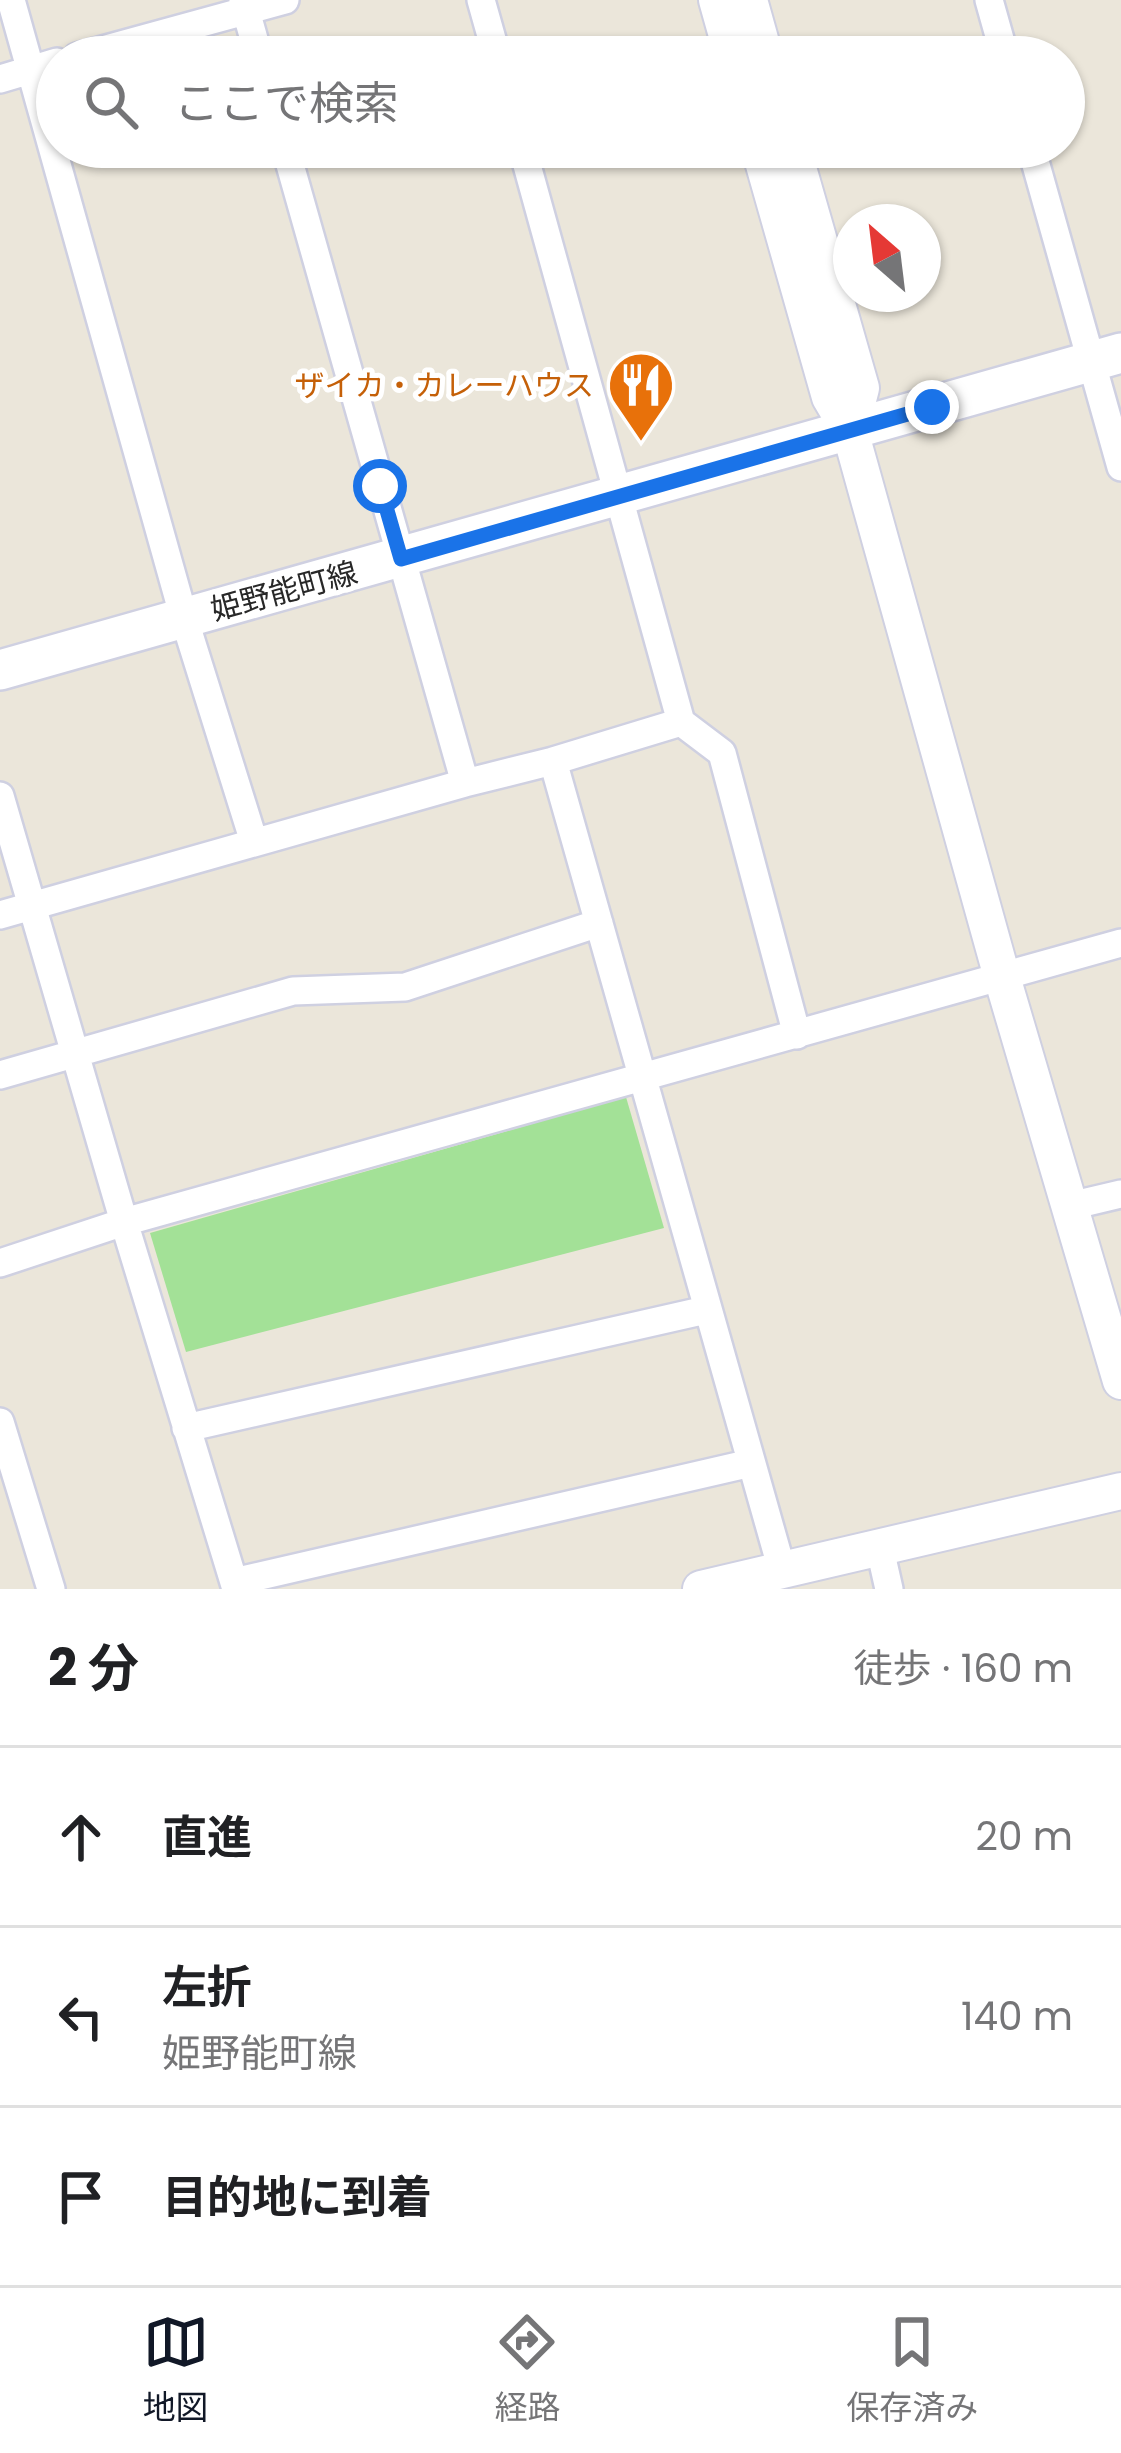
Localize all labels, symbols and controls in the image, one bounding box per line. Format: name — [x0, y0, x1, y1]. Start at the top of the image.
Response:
search box — [36, 36, 1085, 168]
icon: search — [78, 69, 144, 135]
text: ここで検索 — [174, 72, 399, 135]
north arrow — [833, 204, 941, 312]
restaurant icon: ザイカ・カレーハウス — [606, 350, 676, 444]
place label: ザイカ・カレーハウス — [295, 364, 594, 407]
route end — [905, 380, 959, 434]
route start — [353, 459, 407, 513]
street label: 姫野能町線 — [206, 551, 362, 631]
text: 2 分 — [48, 1632, 139, 1704]
text: 徒歩 · 160 m — [854, 1641, 1073, 1696]
icon: ahead — [48, 1804, 114, 1870]
text: 直進 — [162, 1806, 252, 1869]
text: 20 m — [975, 1809, 1073, 1864]
text: 左折 — [162, 1956, 252, 2019]
icon: left — [48, 1984, 114, 2050]
text: 140 m — [961, 1989, 1073, 2044]
text: 姫野能町線 — [162, 2026, 357, 2081]
icon: arrive — [48, 2164, 114, 2230]
text: 目的地に到着 — [162, 2166, 432, 2229]
tab: 地図 — [143, 2309, 209, 2433]
tab: 経路 — [494, 2309, 560, 2433]
tab: 保存済み — [846, 2309, 978, 2433]

